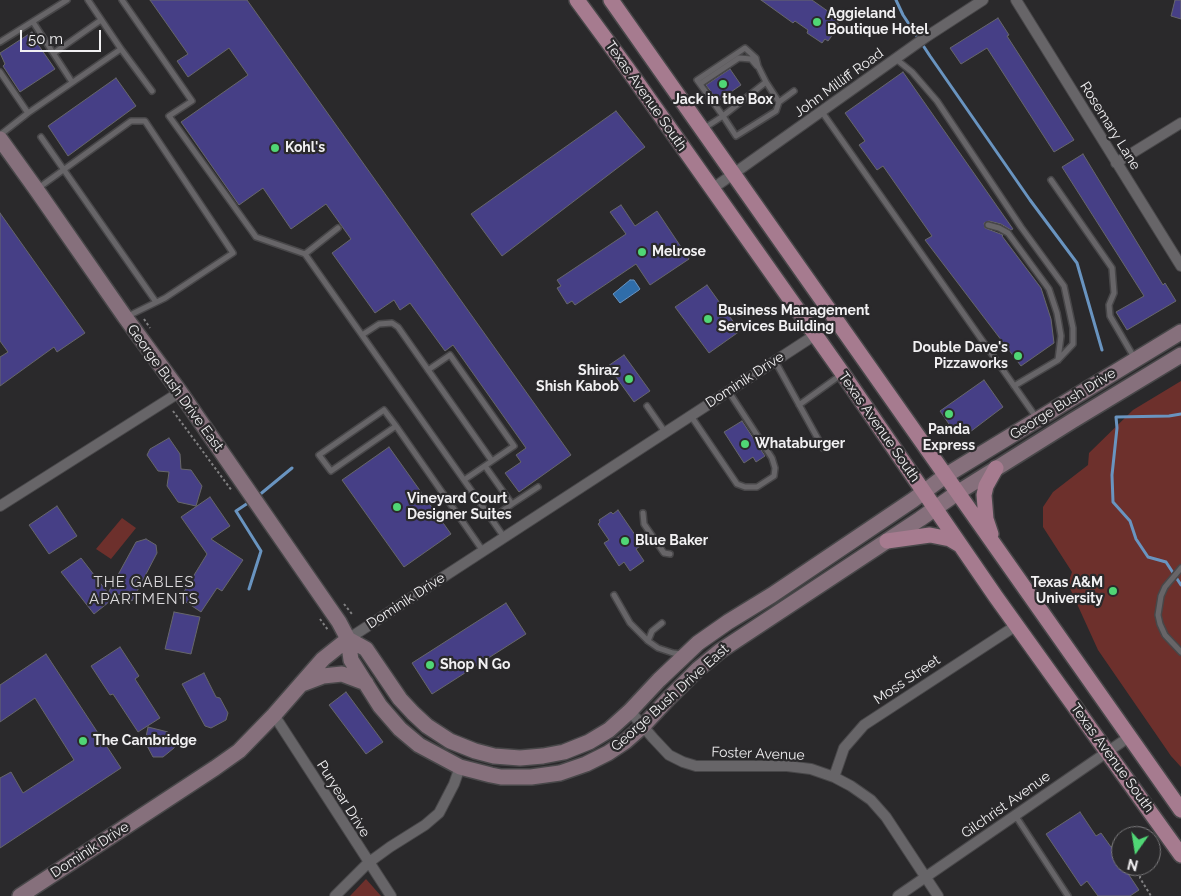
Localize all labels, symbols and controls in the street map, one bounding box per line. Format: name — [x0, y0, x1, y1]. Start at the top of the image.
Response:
place label: Aggieland Boutique Hotel — [827, 6, 929, 38]
marker: Aggieland Boutique Hotel — [811, 16, 823, 28]
scale bar — [22, 20, 104, 52]
text: 50 m — [28, 30, 63, 48]
street label: Texas Avenue South — [602, 38, 690, 154]
street label: John Milliff Road — [791, 45, 887, 121]
marker: Jack in the Box — [717, 78, 729, 90]
street label: Rosemary Lane — [1076, 79, 1144, 173]
place label: Jack in the Box — [673, 92, 773, 108]
place label: Kohl's — [285, 140, 325, 156]
marker: Kohl's — [269, 142, 281, 154]
place label: Melrose — [652, 244, 706, 260]
marker: Melrose — [636, 246, 648, 258]
place label: Business Management Services Building — [718, 303, 870, 336]
marker: Business Management Services Building — [702, 313, 714, 325]
street label: George Bush Drive East — [123, 321, 227, 455]
place label: Double Dave's Pizzaworks — [912, 340, 1008, 372]
street label: Dominik Drive — [703, 348, 787, 412]
marker: Double Dave's Pizzaworks — [1012, 350, 1024, 362]
place label: Shiraz Shish Kabob — [536, 363, 619, 396]
street label: George Bush Drive — [1007, 365, 1119, 443]
street label: Texas Avenue South — [835, 369, 923, 485]
marker: Shiraz Shish Kabob — [623, 373, 635, 385]
marker: Panda Express — [943, 408, 955, 420]
place label: Panda Express — [923, 422, 975, 454]
place label: Whataburger — [755, 436, 845, 452]
marker: Whataburger — [739, 438, 751, 450]
place label: Vineyard Court Designer Suites — [407, 491, 512, 524]
marker: Vineyard Court Designer Suites — [391, 501, 403, 513]
place label: Blue Baker — [635, 533, 708, 549]
marker: Blue Baker — [619, 535, 631, 547]
street label: Dominik Drive — [364, 569, 448, 633]
district label: THE GABLES APARTMENTS — [88, 573, 200, 608]
place label: Texas A&M University — [1031, 575, 1103, 608]
marker: Texas A&M University — [1107, 585, 1119, 597]
street label: George Bush Drive East — [608, 641, 732, 755]
street label: Moss Street — [871, 652, 943, 708]
place label: Shop N Go — [440, 657, 510, 673]
marker: Shop N Go — [424, 659, 436, 671]
street label: Texas Avenue South — [1067, 700, 1157, 816]
place label: The Cambridge — [93, 733, 197, 749]
marker: The Cambridge — [77, 735, 89, 747]
street label: Foster Avenue — [711, 744, 805, 764]
street label: Puryear Drive — [313, 758, 373, 840]
street label: Gilchrist Avenue — [958, 768, 1054, 842]
street label: Dominik Drive — [48, 818, 132, 882]
north arrow — [1111, 826, 1161, 876]
text: N — [1126, 856, 1140, 874]

